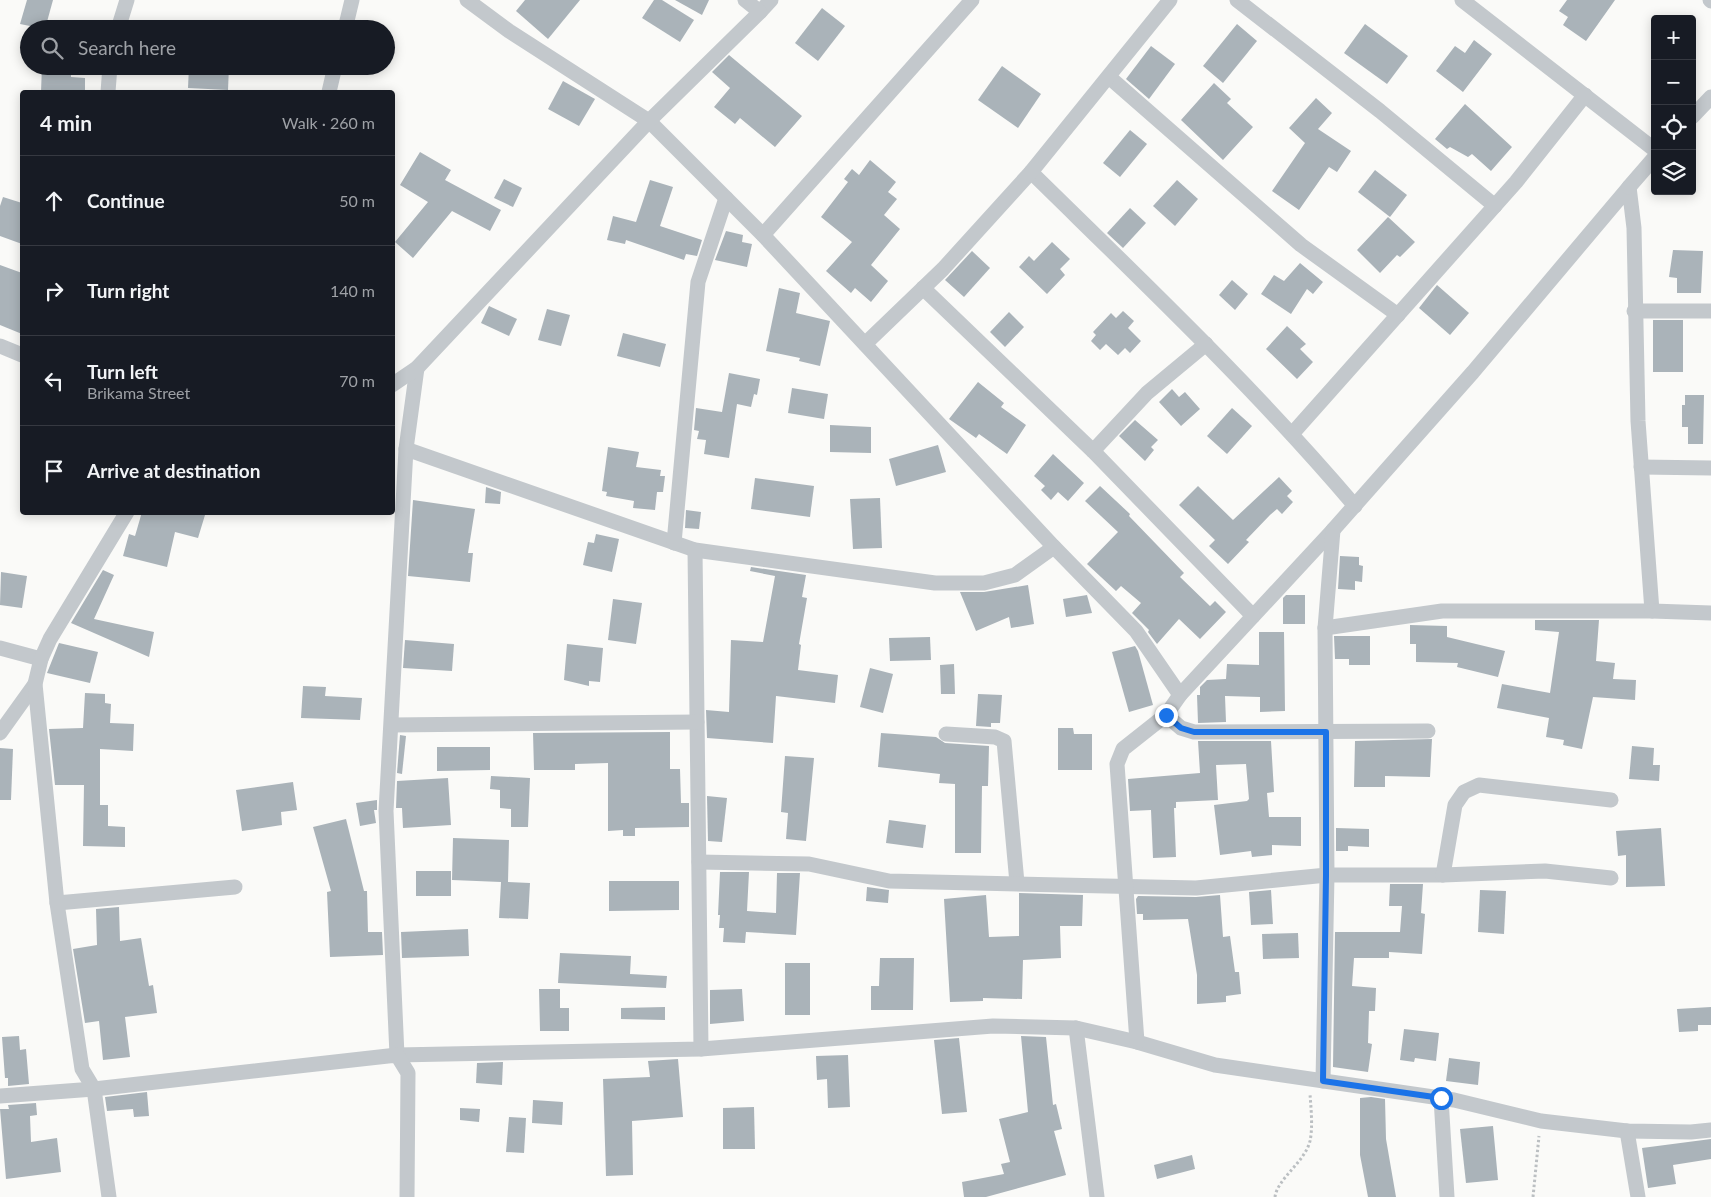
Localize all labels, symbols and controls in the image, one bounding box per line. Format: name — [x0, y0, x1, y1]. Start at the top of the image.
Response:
map controls — [1651, 15, 1696, 195]
button: + — [1651, 15, 1696, 60]
search box — [20, 20, 395, 75]
icon: search — [38, 34, 66, 62]
text: Search here — [78, 36, 176, 59]
button: − — [1651, 60, 1696, 105]
button: locate — [1651, 105, 1696, 150]
text: 4 min — [40, 110, 92, 135]
text: Walk · 260 m — [282, 113, 375, 132]
button: layers — [1651, 150, 1696, 195]
icon: ahead — [40, 187, 68, 215]
text: Continue — [87, 189, 165, 212]
text: 50 m — [339, 191, 375, 210]
icon: right — [40, 277, 68, 305]
text: Turn right — [87, 279, 169, 302]
text: 140 m — [330, 281, 375, 300]
text: Turn left — [87, 360, 158, 383]
icon: left — [40, 367, 68, 395]
text: 70 m — [339, 371, 375, 390]
text: Brikama Street — [87, 383, 190, 402]
icon: arrive — [40, 457, 68, 485]
text: Arrive at destination — [87, 459, 260, 482]
route end — [1155, 704, 1178, 727]
route start — [1430, 1087, 1453, 1110]

